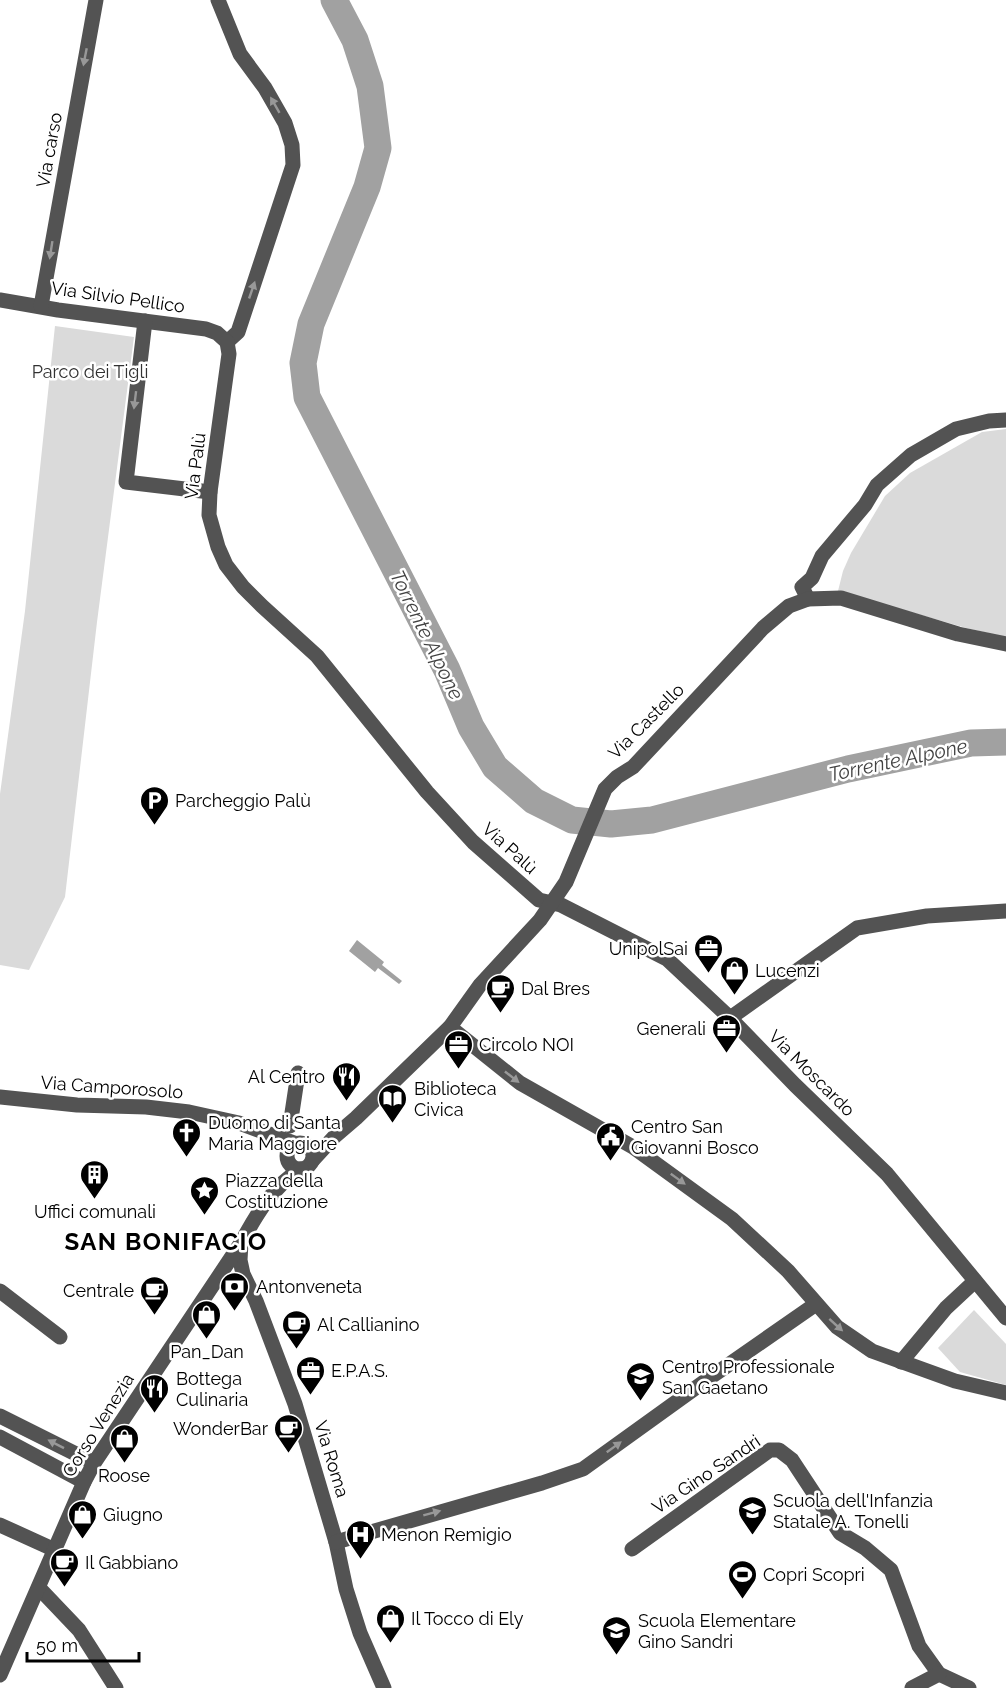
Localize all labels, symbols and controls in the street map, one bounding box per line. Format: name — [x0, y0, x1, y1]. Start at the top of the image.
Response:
one-way arrow — [80, 48, 89, 67]
one-way arrow — [270, 96, 280, 113]
street label: Via carso — [32, 110, 66, 189]
one-way arrow — [47, 240, 56, 259]
street label: Via Silvio Pellico — [50, 277, 186, 317]
one-way arrow — [248, 281, 257, 299]
park label: Parco dei Tigli — [32, 361, 148, 382]
one-way arrow — [130, 391, 140, 410]
street label: Via Palù — [180, 431, 210, 501]
water label: Torrente Alpone — [385, 566, 469, 704]
street label: Via Castello — [604, 679, 688, 763]
water label: Torrente Alpone — [827, 734, 970, 786]
parking icon: Parcheggio Palù — [138, 784, 170, 826]
place label: Parcheggio Palù — [175, 790, 311, 811]
street label: Via Palù — [478, 818, 542, 878]
office icon: UnipolSai — [693, 932, 725, 974]
place label: UnipolSai — [609, 938, 688, 959]
shop icon: Lucenzi — [718, 954, 750, 996]
place label: Lucenzi — [755, 960, 820, 981]
cafe icon: Dal Bres — [484, 972, 516, 1014]
place label: Dal Bres — [521, 978, 590, 999]
office icon: Generali — [711, 1012, 743, 1054]
place label: Generali — [637, 1018, 706, 1039]
street label: Via Moscardo — [765, 1026, 860, 1121]
office icon: Circolo NOI — [442, 1028, 474, 1070]
place label: Circolo NOI — [479, 1034, 574, 1055]
restaurant icon: Al Centro — [330, 1060, 362, 1102]
place label: Al Centro — [248, 1066, 325, 1087]
one-way arrow — [504, 1071, 520, 1084]
street label: Via Camporosolo — [40, 1072, 184, 1102]
place label: Biblioteca Civica — [414, 1078, 497, 1120]
library icon: Biblioteca Civica — [377, 1082, 409, 1124]
place label: Duomo di Santa Maria Maggiore — [208, 1112, 341, 1154]
church icon: Duomo di Santa Maria Maggiore — [171, 1116, 203, 1158]
place label: Centro San Giovanni Bosco — [631, 1116, 759, 1158]
public building icon: Centro San Giovanni Bosco — [594, 1120, 626, 1162]
building icon: Uffici comunali — [79, 1158, 111, 1200]
place label: Piazza della Costituzione — [225, 1170, 328, 1212]
one-way arrow — [670, 1173, 685, 1185]
place icon: Piazza della Costituzione — [188, 1174, 220, 1216]
place label: Uffici comunali — [34, 1201, 156, 1222]
district label: SAN BONIFACIO — [64, 1227, 268, 1256]
bank icon: Antonveneta — [219, 1270, 251, 1312]
cafe icon: Centrale — [139, 1274, 171, 1316]
place label: Antonveneta — [256, 1276, 362, 1297]
place label: Centrale — [63, 1280, 134, 1301]
shop icon: Pan_Dan — [191, 1298, 223, 1340]
cafe icon: Al Callianino — [280, 1308, 312, 1350]
place label: Al Callianino — [317, 1314, 420, 1335]
one-way arrow — [828, 1318, 843, 1331]
place label: Pan_Dan — [170, 1341, 244, 1362]
office icon: E.P.A.S. — [294, 1354, 326, 1396]
place label: Centro Professionale San Gaetano — [662, 1356, 835, 1398]
place label: E.P.A.S. — [331, 1360, 388, 1381]
school or university icon: Centro Professionale San Gaetano — [625, 1360, 657, 1402]
place label: Bottega Culinaria — [176, 1368, 248, 1410]
street label: Corso Venezia — [58, 1369, 138, 1481]
restaurant icon: Bottega Culinaria — [139, 1372, 171, 1414]
cafe icon: WonderBar — [273, 1412, 305, 1454]
place label: WonderBar — [173, 1418, 269, 1439]
street label: Via Roma — [310, 1418, 354, 1500]
shop icon: Roose — [108, 1422, 140, 1464]
street label: Via Gino Sandri — [648, 1430, 764, 1518]
one-way arrow — [47, 1439, 64, 1449]
one-way arrow — [606, 1442, 621, 1454]
place label: Roose — [98, 1465, 151, 1486]
place label: Scuola dell'Infanzia Statale A. Tonelli — [773, 1490, 933, 1532]
school or university icon: Scuola dell'Infanzia Statale A. Tonelli — [736, 1494, 768, 1536]
shop icon: Giugno — [66, 1498, 98, 1540]
place label: Giugno — [103, 1504, 163, 1525]
one-way arrow — [423, 1508, 441, 1518]
hospital icon: Menon Remigio — [344, 1518, 376, 1560]
place label: Menon Remigio — [381, 1524, 512, 1545]
cafe icon: Il Gabbiano — [48, 1546, 80, 1588]
place label: Il Gabbiano — [85, 1552, 179, 1573]
sports icon: Copri Scopri — [726, 1558, 758, 1600]
place label: Copri Scopri — [763, 1564, 865, 1585]
shop icon: Il Tocco di Ely — [374, 1602, 406, 1644]
place label: Il Tocco di Ely — [411, 1608, 524, 1629]
place label: Scuola Elementare Gino Sandri — [638, 1610, 796, 1652]
school or university icon: Scuola Elementare Gino Sandri — [601, 1614, 633, 1656]
scale bar — [27, 1625, 140, 1663]
text: 50 m — [36, 1635, 78, 1656]

